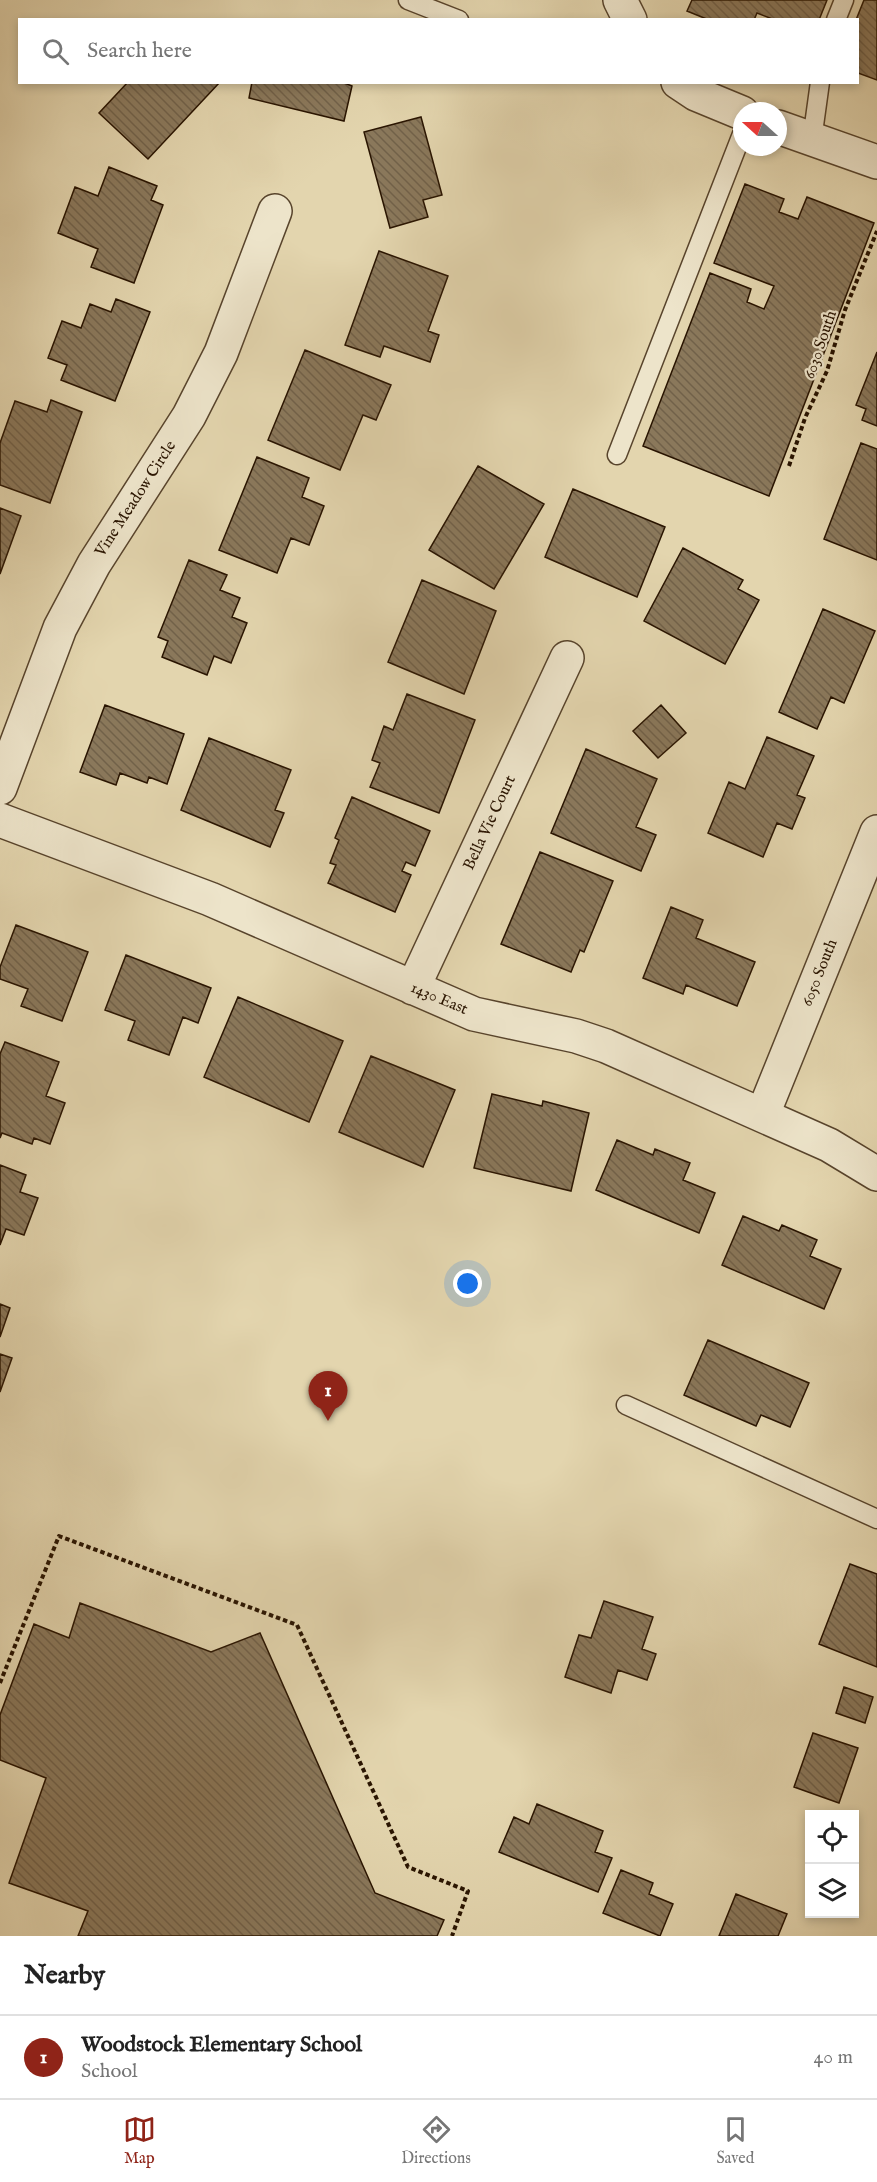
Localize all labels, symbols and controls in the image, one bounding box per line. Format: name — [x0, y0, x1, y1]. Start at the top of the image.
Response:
search box — [18, 18, 859, 84]
icon: search — [39, 35, 72, 68]
text: Search here — [87, 37, 192, 65]
north arrow — [733, 102, 787, 156]
street label: 6030 South — [800, 308, 842, 382]
street label: Vine Meadow Circle — [90, 437, 181, 562]
street label: Bella Vie Court — [459, 772, 521, 874]
street label: 6050 South — [797, 936, 843, 1010]
street label: 1430 East — [407, 978, 471, 1020]
your location — [453, 1269, 482, 1298]
pin: 1 — [308, 1372, 348, 1421]
map controls — [805, 1810, 859, 1918]
button: locate — [805, 1810, 859, 1864]
button: layers — [805, 1864, 859, 1918]
text: Nearby — [24, 1959, 105, 1992]
text: Woodstock Elementary School — [81, 2031, 362, 2059]
text: 1 — [40, 2045, 47, 2070]
text: 40 m — [814, 2045, 853, 2070]
text: School — [81, 2059, 137, 2084]
tab: Map — [123, 2113, 156, 2169]
tab: Directions — [401, 2113, 471, 2169]
tab: Saved — [716, 2113, 754, 2169]

